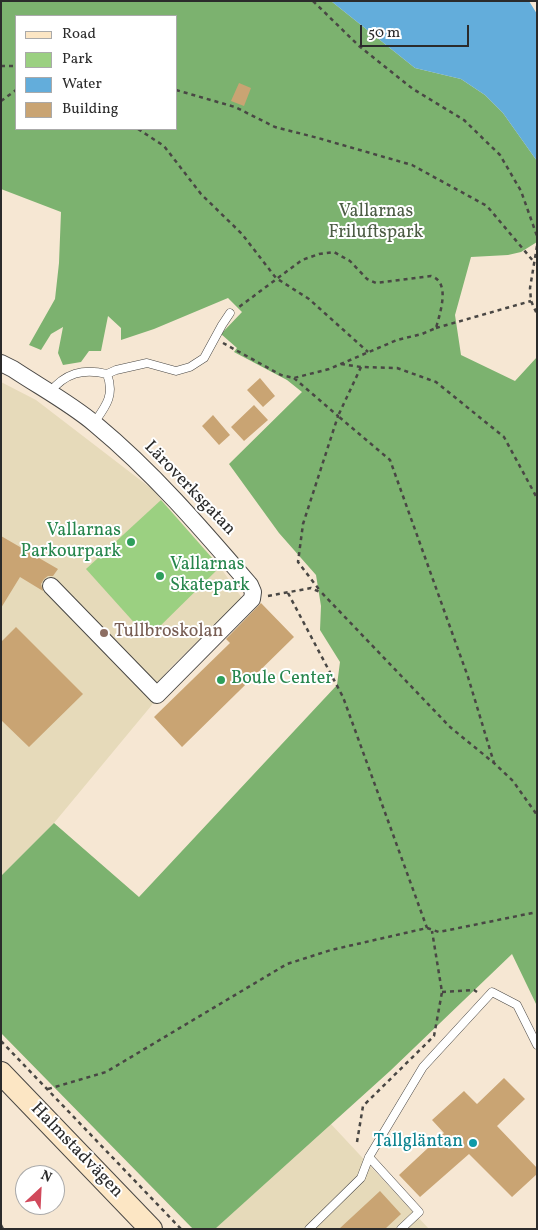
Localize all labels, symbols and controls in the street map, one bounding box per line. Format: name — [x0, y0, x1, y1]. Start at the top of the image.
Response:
legend — [15, 15, 178, 130]
scale bar — [363, 15, 472, 47]
text: 50 m — [368, 23, 400, 44]
text: Road — [62, 24, 96, 45]
text: Park — [62, 49, 93, 70]
text: Water — [62, 74, 102, 95]
text: Building — [62, 99, 118, 120]
park label: Vallarnas Friluftspark — [329, 202, 423, 244]
street label: Läroverksgatan — [139, 437, 239, 541]
place label: Vallarnas Parkourpark — [21, 521, 121, 564]
marker: Vallarnas Parkourpark — [125, 536, 137, 548]
place label: Vallarnas Skatepark — [170, 555, 250, 598]
marker: Vallarnas Skatepark — [154, 570, 166, 582]
place label: Tullbroskolan — [114, 622, 223, 644]
marker: Tullbroskolan — [98, 627, 110, 639]
place label: Boule Center — [231, 669, 333, 691]
marker: Boule Center — [215, 674, 227, 686]
street label: Halmstadvägen — [25, 1099, 127, 1203]
place label: Tallgläntan — [374, 1132, 463, 1154]
marker: Tallgläntan — [467, 1137, 479, 1149]
north arrow — [15, 1165, 65, 1215]
text: N — [37, 1166, 55, 1188]

